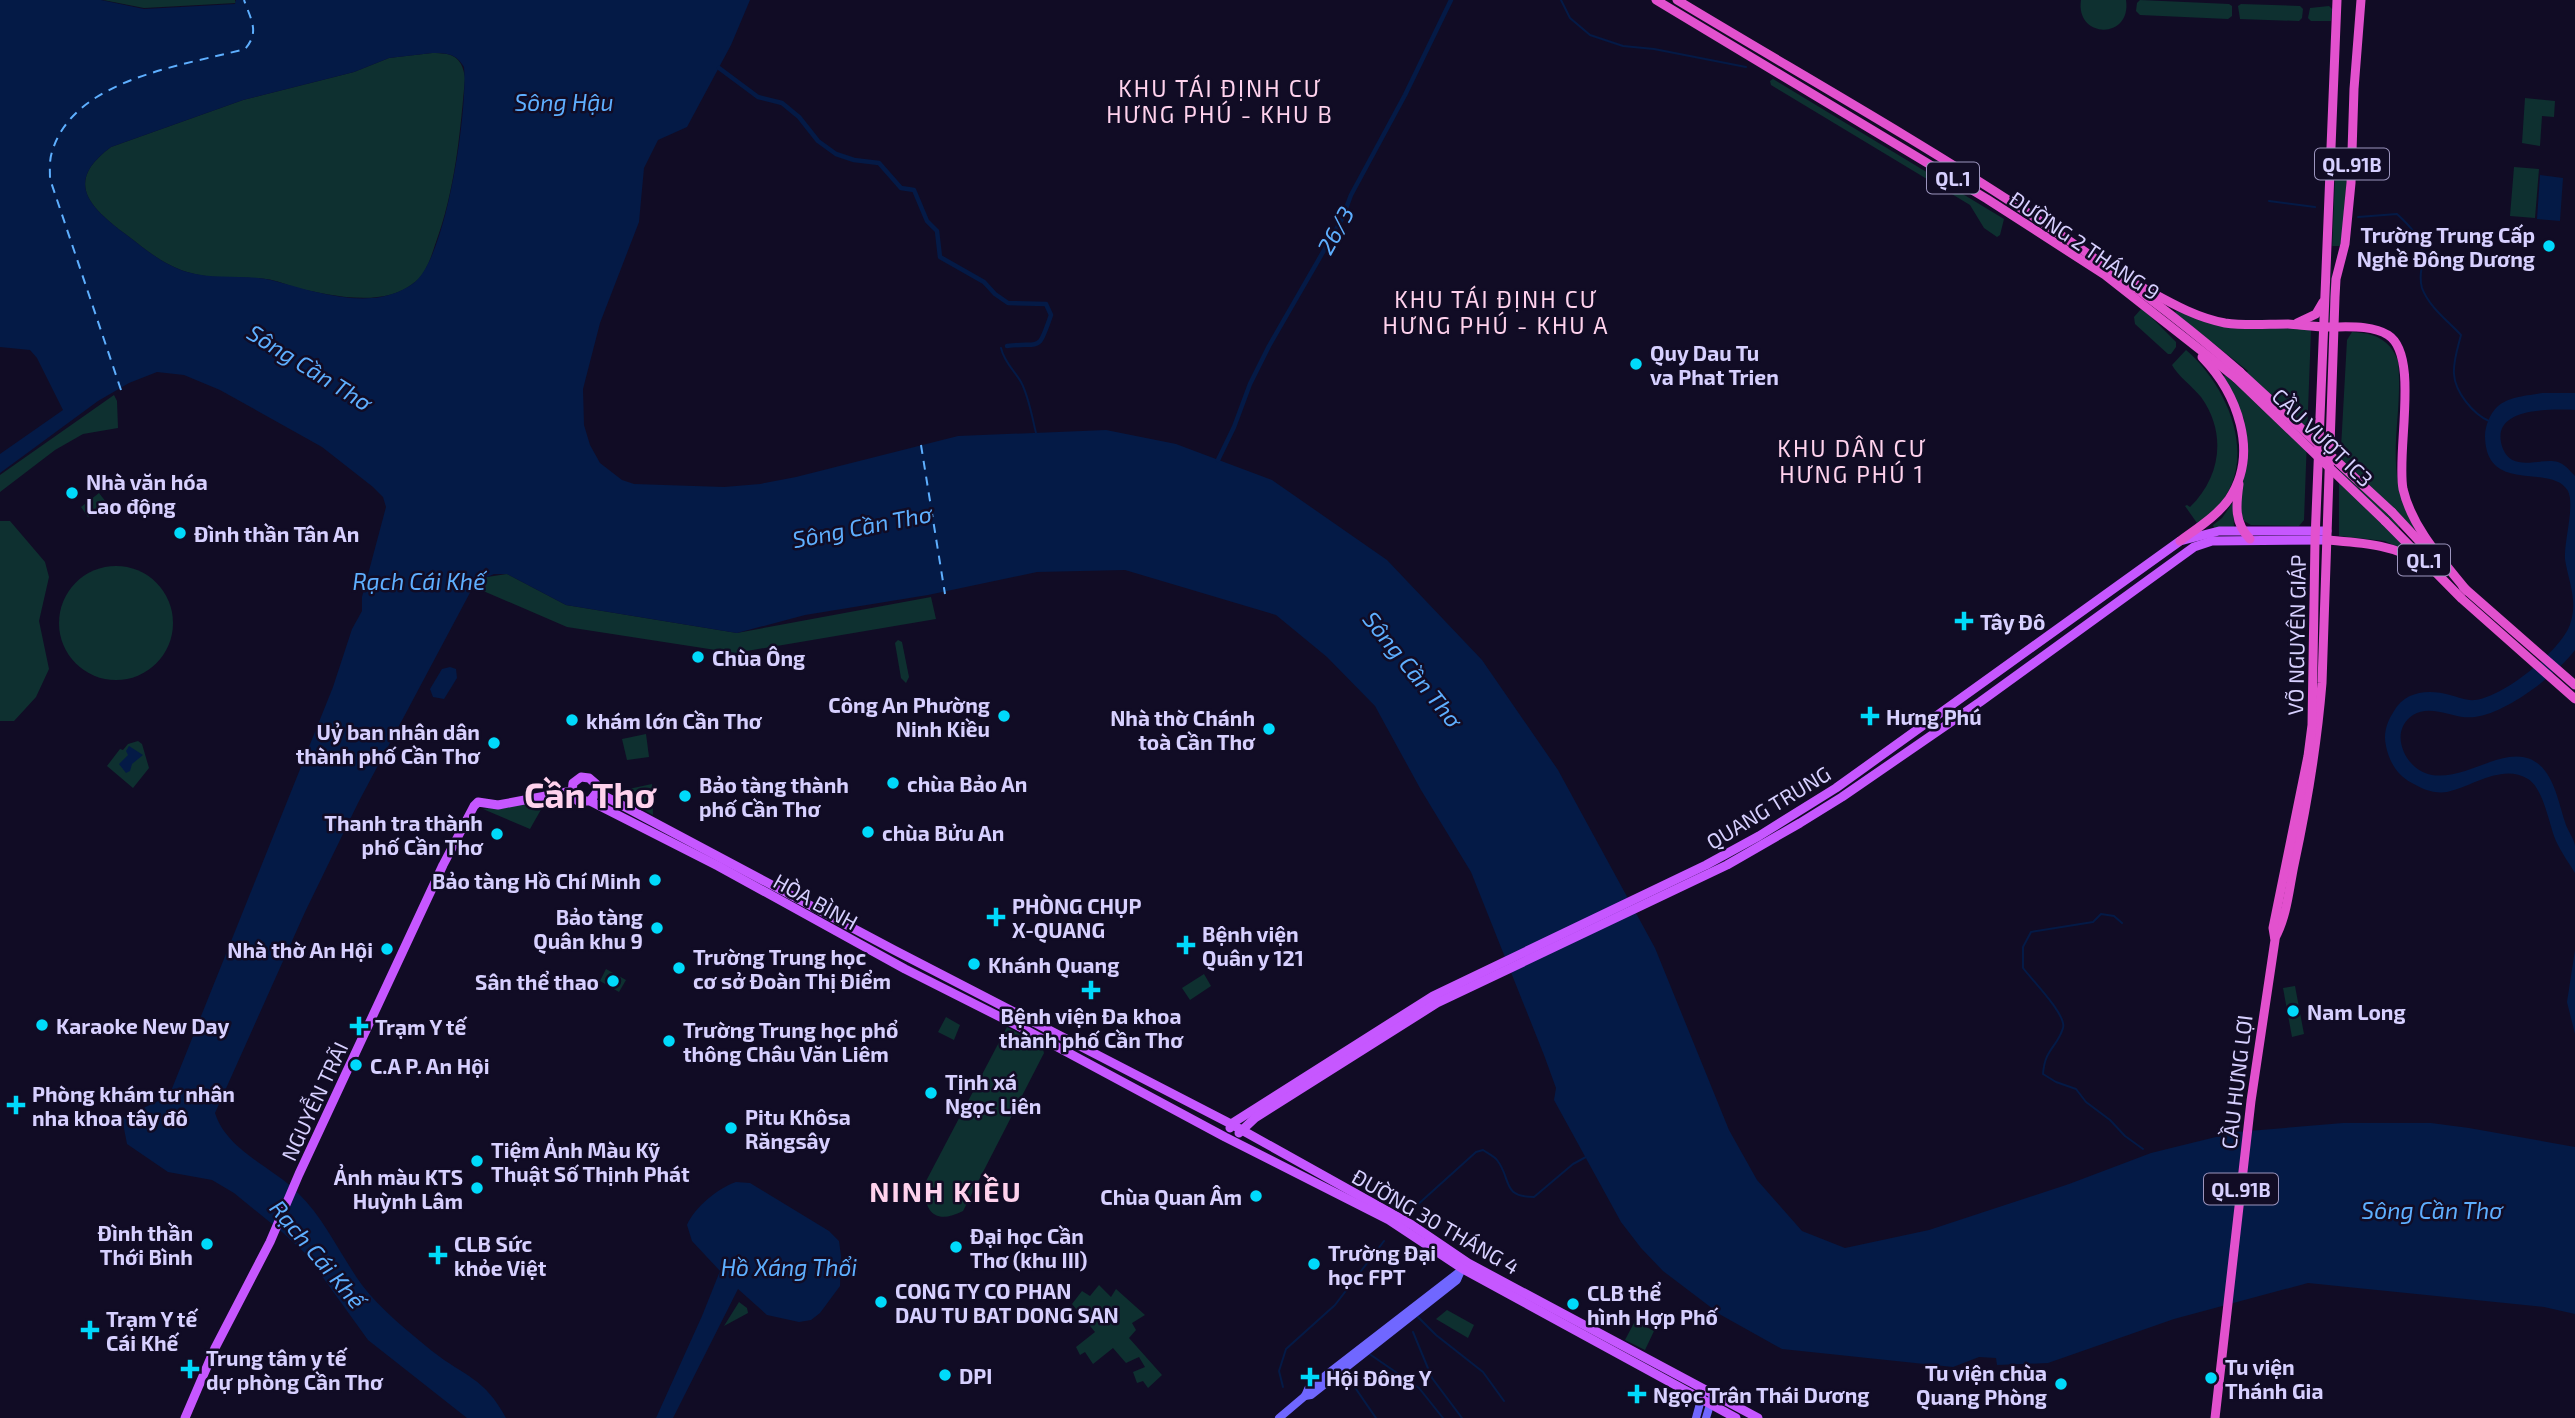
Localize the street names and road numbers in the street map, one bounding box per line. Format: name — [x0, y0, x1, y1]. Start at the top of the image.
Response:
road number: QL.91B — [2315, 148, 2389, 180]
road number: QL.1 — [1927, 162, 1979, 194]
street label: ĐƯỜNG 2 THÁNG 9 — [2005, 186, 2165, 304]
street label: CẦU VƯỢT IC3 — [2267, 382, 2379, 491]
road number: QL.1 — [2398, 544, 2450, 576]
street label: VÕ NGUYÊN GIÁP — [2282, 554, 2310, 716]
street label: QUANG TRUNG — [1701, 760, 1835, 855]
street label: HÒA BÌNH — [769, 868, 863, 934]
street label: CẦU HƯNG LỢI — [2214, 1013, 2257, 1150]
street label: NGUYỄN TRÃI — [274, 1037, 352, 1164]
street label: ĐƯỜNG 30 THÁNG 4 — [1348, 1163, 1524, 1279]
road number: QL.91B — [2204, 1174, 2278, 1204]

